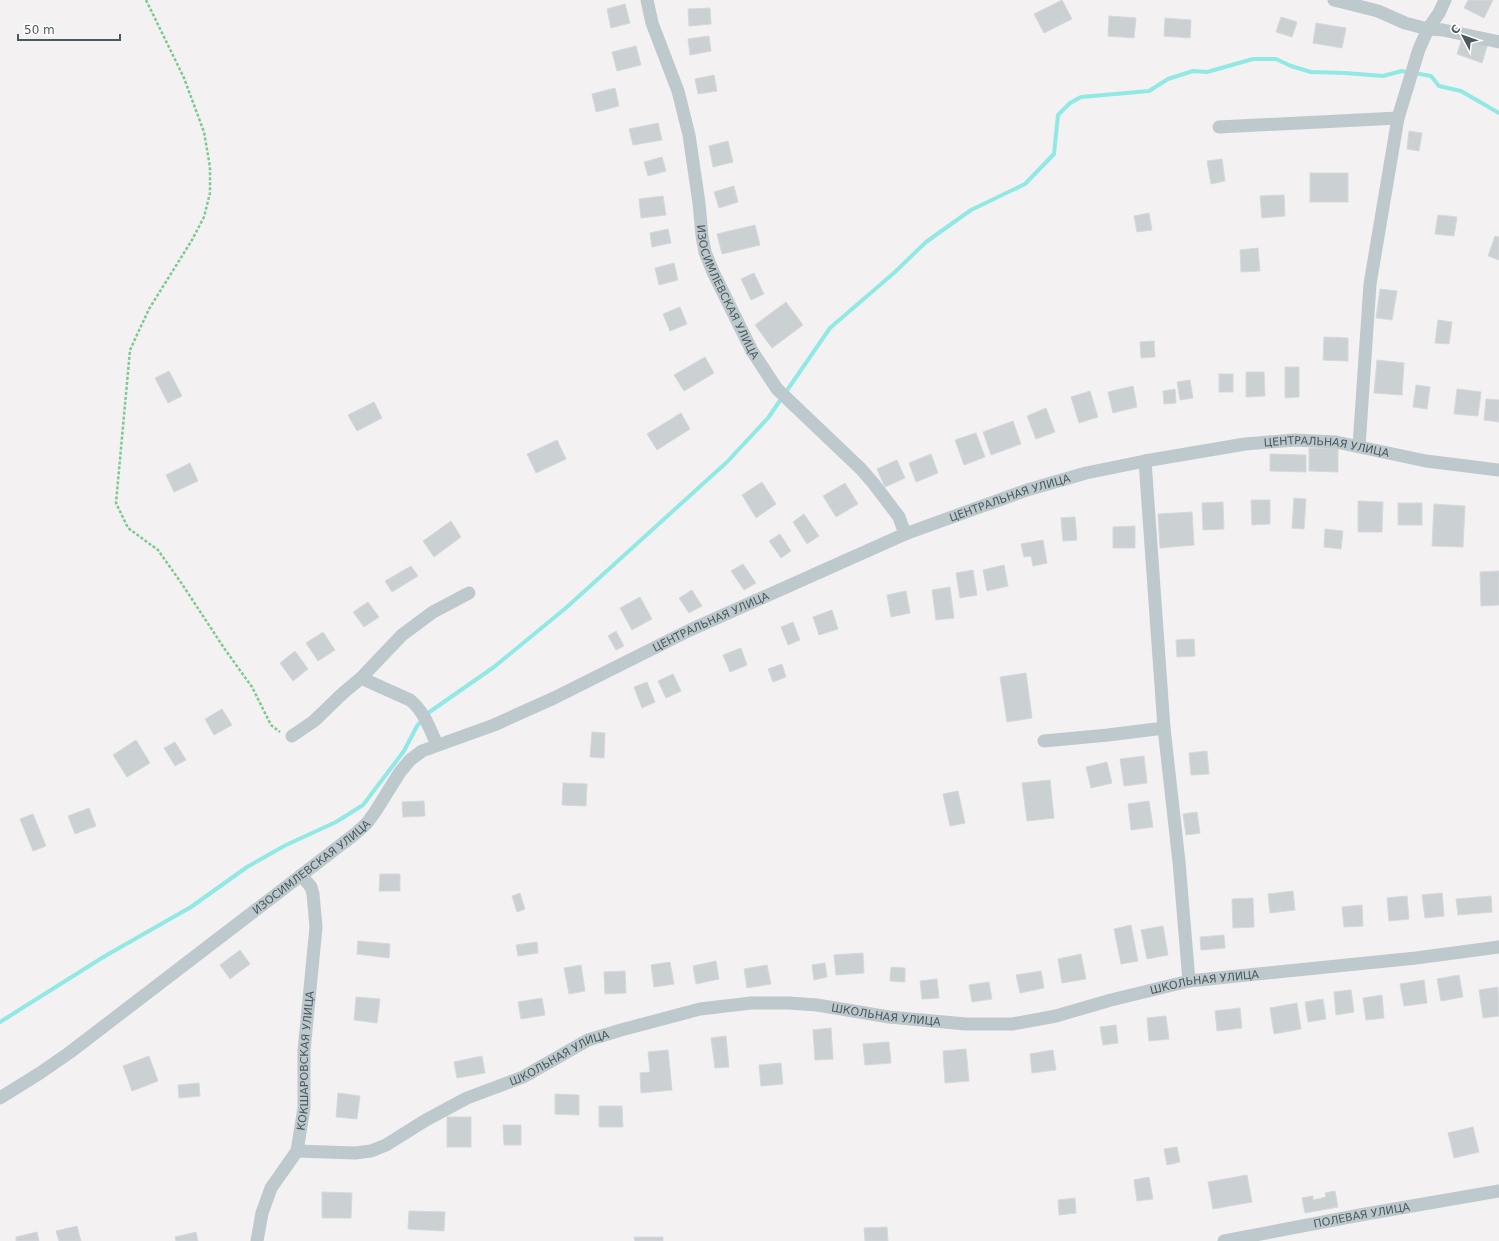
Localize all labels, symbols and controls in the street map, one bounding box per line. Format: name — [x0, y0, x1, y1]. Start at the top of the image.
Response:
scale bar — [18, 16, 120, 42]
north arrow — [1443, 16, 1483, 56]
text: С — [1448, 22, 1463, 37]
text: 50 m — [24, 23, 55, 37]
street label: ИЗОСИМЛЕВСКАЯ УЛИЦА — [694, 224, 762, 362]
street label: ЦЕНТРАЛЬНАЯ УЛИЦА — [1263, 434, 1391, 460]
street label: ЦЕНТРАЛЬНАЯ УЛИЦА — [948, 472, 1072, 524]
street label: ЦЕНТРАЛЬНАЯ УЛИЦА — [651, 589, 772, 655]
street label: ИЗОСИМЛЕВСКАЯ УЛИЦА — [250, 817, 374, 917]
street label: ШКОЛЬНАЯ УЛИЦА — [1149, 968, 1260, 997]
street label: КОКШАРОВСКАЯ УЛИЦА — [294, 990, 317, 1132]
street label: ШКОЛЬНАЯ УЛИЦА — [830, 1001, 942, 1029]
street label: ШКОЛЬНАЯ УЛИЦА — [508, 1028, 611, 1088]
street label: ПОЛЕВАЯ УЛИЦА — [1312, 1200, 1411, 1231]

